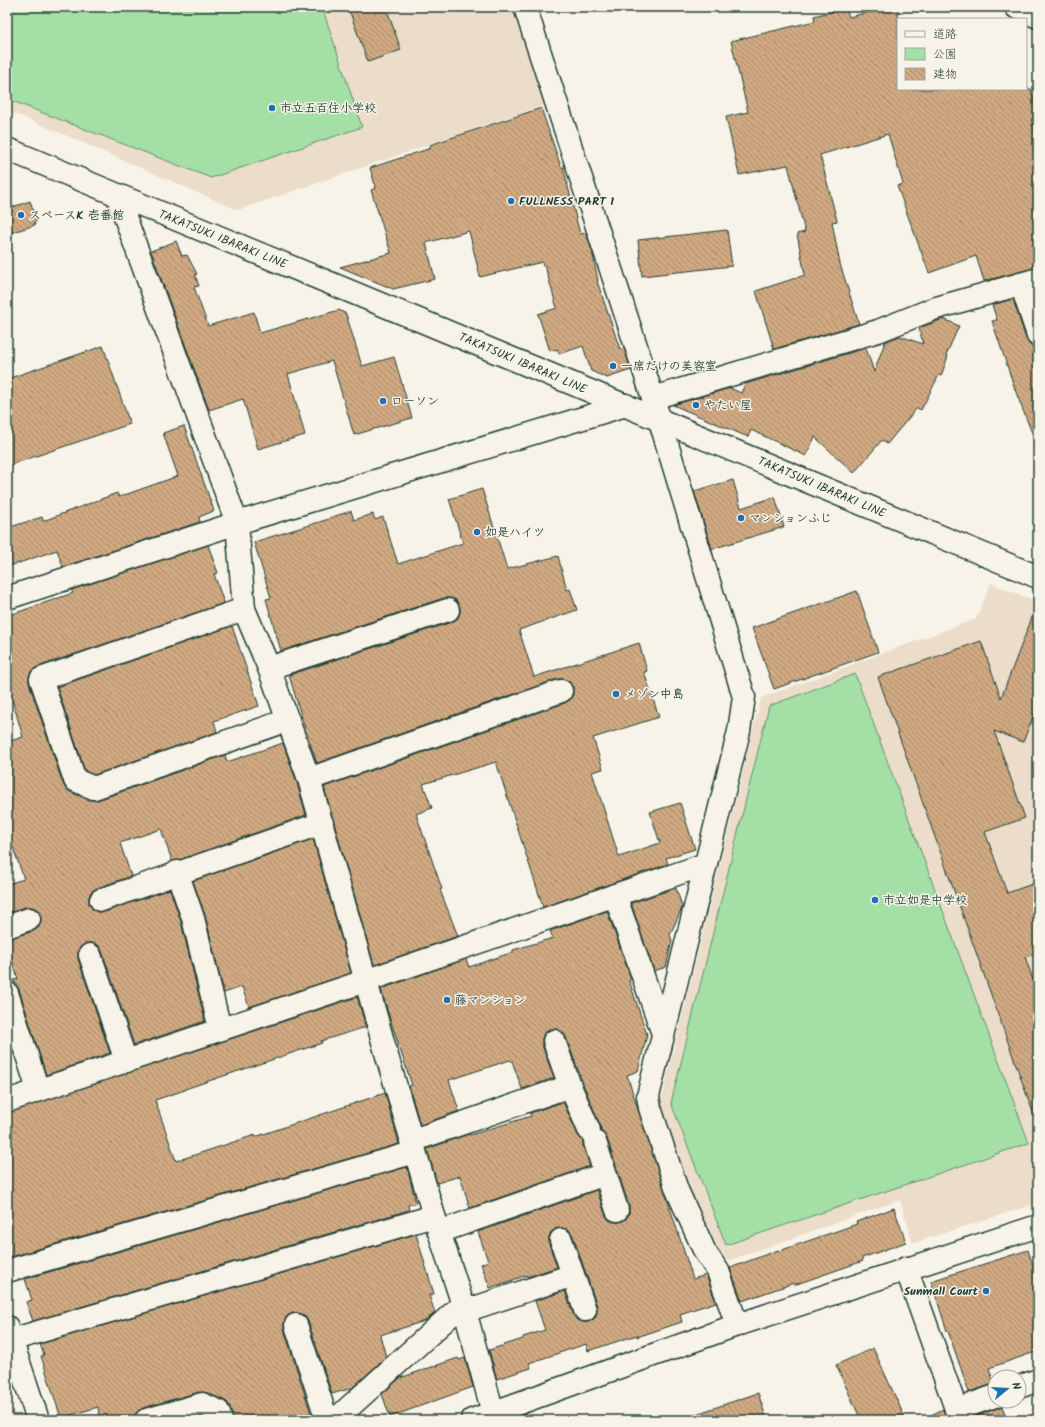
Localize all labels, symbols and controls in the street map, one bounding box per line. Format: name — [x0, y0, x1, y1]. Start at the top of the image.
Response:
legend — [897, 18, 1027, 90]
text: 道路 — [933, 25, 957, 44]
text: 公園 — [933, 45, 957, 64]
text: 建物 — [933, 65, 957, 84]
place label: 市立五百住小学校 — [280, 99, 376, 118]
marker: 市立五百住小学校 — [267, 103, 277, 113]
place label: FULLNESS PART 1 — [519, 192, 614, 211]
marker: FULLNESS PART 1 — [506, 196, 516, 206]
street label: TAKATSUKI IBARAKI LINE — [155, 205, 291, 274]
place label: スペースK 壱番館 — [29, 206, 124, 225]
marker: スペースK 壱番館 — [16, 210, 26, 220]
street label: TAKATSUKI IBARAKI LINE — [456, 328, 591, 399]
place label: 一席だけの美容室 — [621, 357, 717, 376]
marker: 一席だけの美容室 — [608, 361, 618, 371]
place label: ローソン — [391, 392, 439, 411]
marker: ローソン — [378, 396, 388, 406]
place label: やたい屋 — [704, 396, 752, 415]
marker: やたい屋 — [691, 400, 701, 410]
street label: TAKATSUKI IBARAKI LINE — [755, 452, 890, 523]
place label: マンションふじ — [749, 509, 832, 528]
marker: マンションふじ — [736, 513, 746, 523]
place label: 如是ハイツ — [485, 523, 545, 542]
marker: 如是ハイツ — [472, 527, 482, 537]
place label: メゾン中島 — [624, 685, 684, 704]
marker: メゾン中島 — [611, 689, 621, 699]
place label: 市立如是中学校 — [883, 891, 967, 910]
marker: 市立如是中学校 — [870, 895, 880, 905]
place label: 藤マンション — [455, 991, 526, 1010]
marker: 藤マンション — [442, 995, 452, 1005]
place label: Sunmall Court — [903, 1282, 979, 1301]
marker: Sunmall Court — [981, 1286, 991, 1296]
north arrow — [987, 1369, 1027, 1409]
text: N — [1006, 1380, 1025, 1392]

